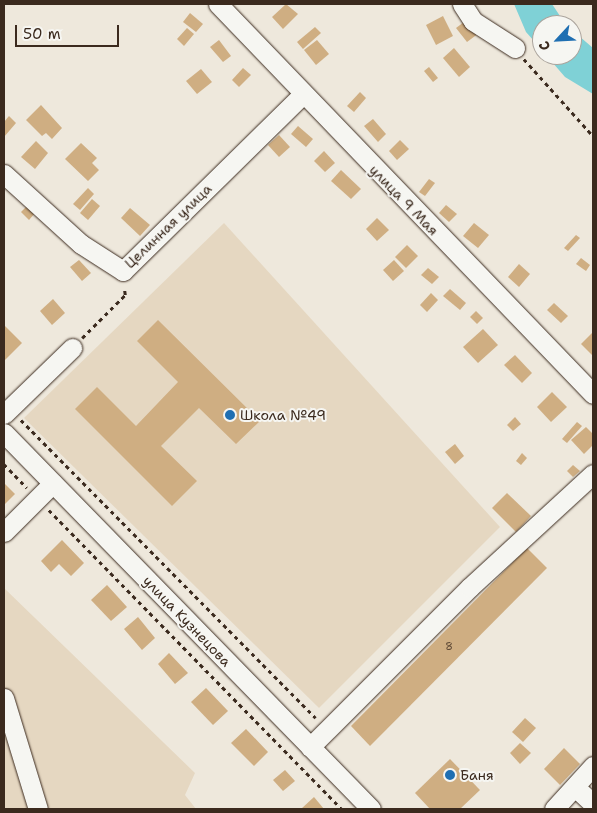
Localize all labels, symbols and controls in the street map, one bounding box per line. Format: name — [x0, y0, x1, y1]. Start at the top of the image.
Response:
scale bar — [18, 15, 121, 47]
north arrow — [532, 15, 582, 65]
text: 50 m — [23, 24, 61, 44]
text: С — [534, 38, 554, 54]
street label: улица 9 Мая — [366, 161, 442, 239]
street label: Целинная улица — [121, 180, 215, 272]
place label: Школа №49 — [240, 407, 326, 423]
marker: Школа №49 — [224, 409, 236, 421]
street label: улица Кузнецова — [139, 572, 235, 670]
house number: 8 — [445, 640, 453, 654]
place label: Баня — [460, 767, 494, 783]
marker: Баня — [444, 769, 456, 781]

